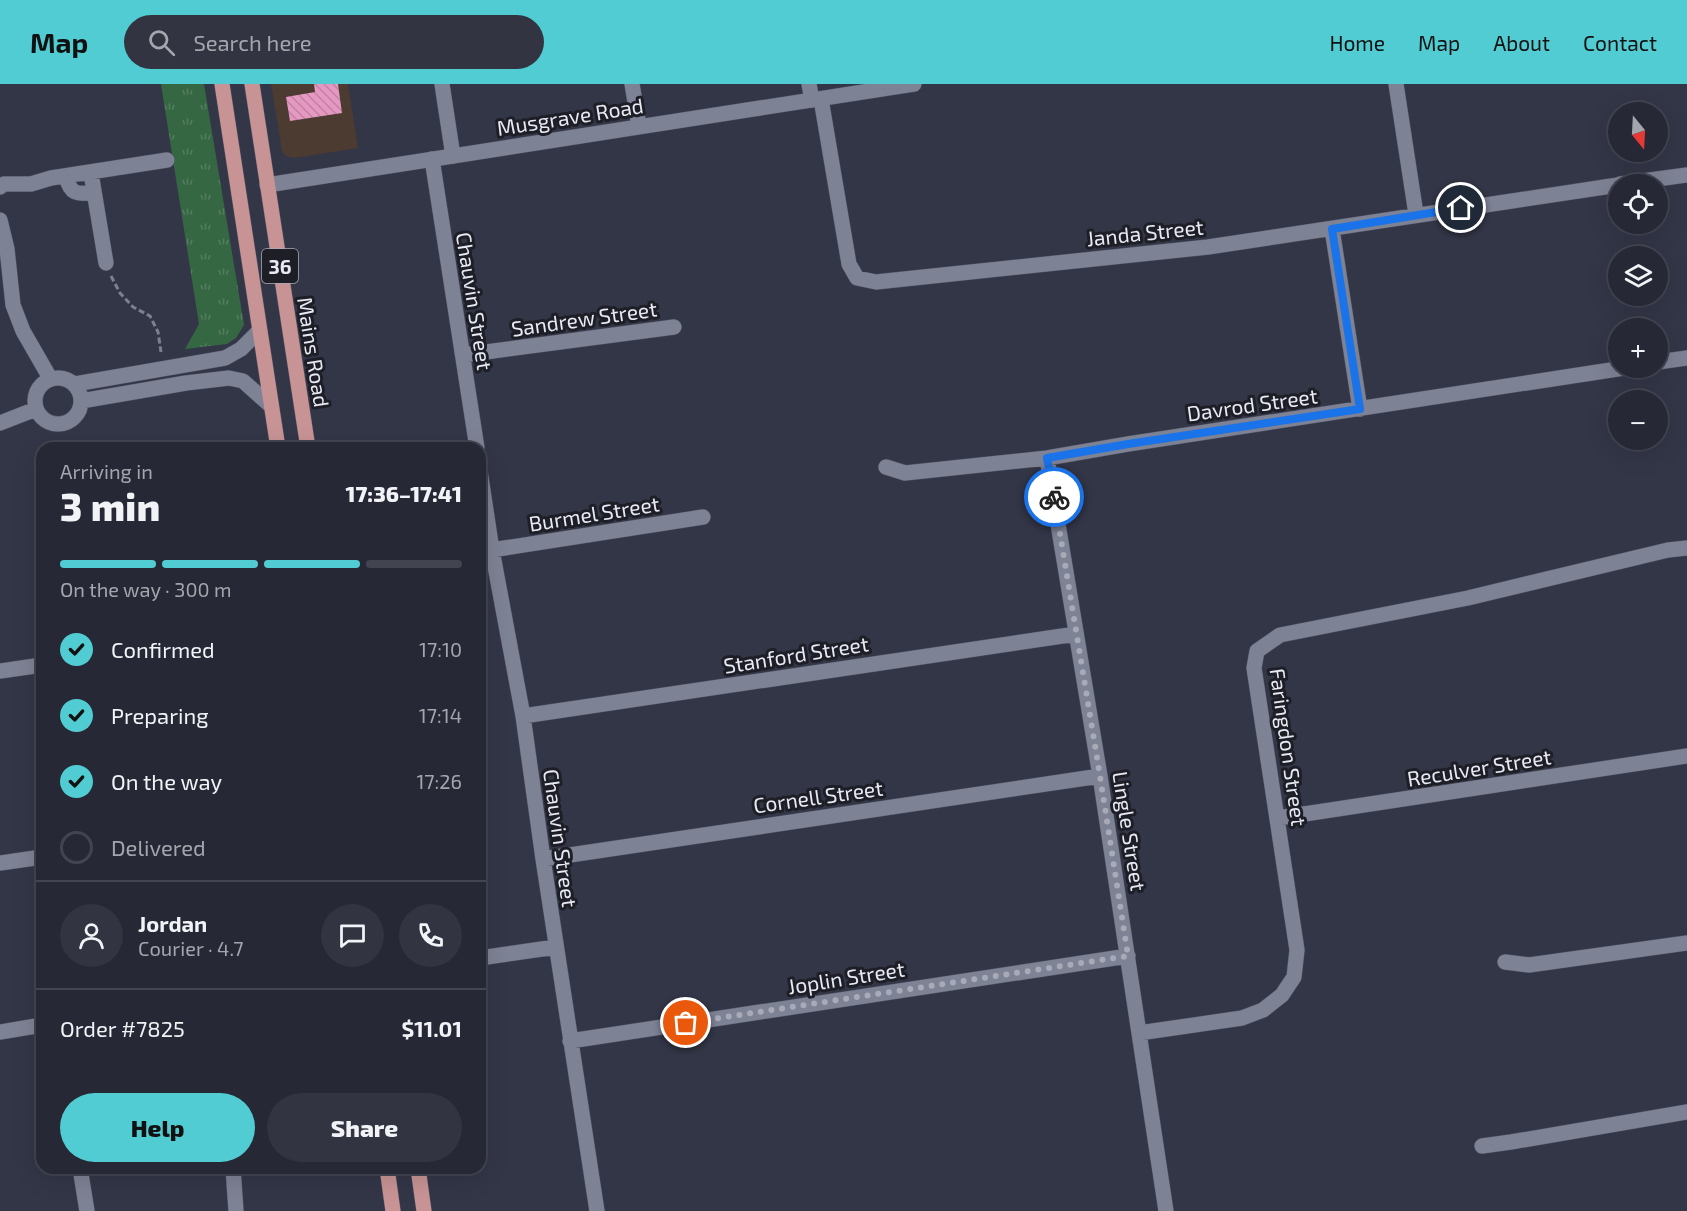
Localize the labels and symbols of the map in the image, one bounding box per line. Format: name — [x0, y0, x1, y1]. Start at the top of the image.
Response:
street label: Musgrave Road — [495, 92, 645, 140]
north arrow — [1608, 102, 1668, 162]
pin — [1435, 182, 1486, 233]
street label: Janda Street — [1085, 213, 1205, 251]
street label: Chauvin Street — [452, 230, 498, 372]
road number: 36 — [262, 249, 298, 283]
street label: Mains Road — [293, 295, 335, 409]
street label: Sandrew Street — [510, 295, 658, 341]
street label: Davrod Street — [1185, 382, 1319, 426]
courier — [1024, 467, 1084, 527]
street label: Burmel Street — [527, 490, 661, 536]
street label: Stanford Street — [722, 630, 870, 678]
street label: Faringdon Street — [1266, 667, 1312, 827]
street label: Reculver Street — [1405, 743, 1553, 791]
street label: Chauvin Street — [539, 767, 583, 909]
street label: Lingle Street — [1108, 770, 1152, 892]
street label: Cornell Street — [751, 775, 885, 817]
street label: Joplin Street — [786, 955, 906, 999]
pin — [660, 997, 711, 1048]

